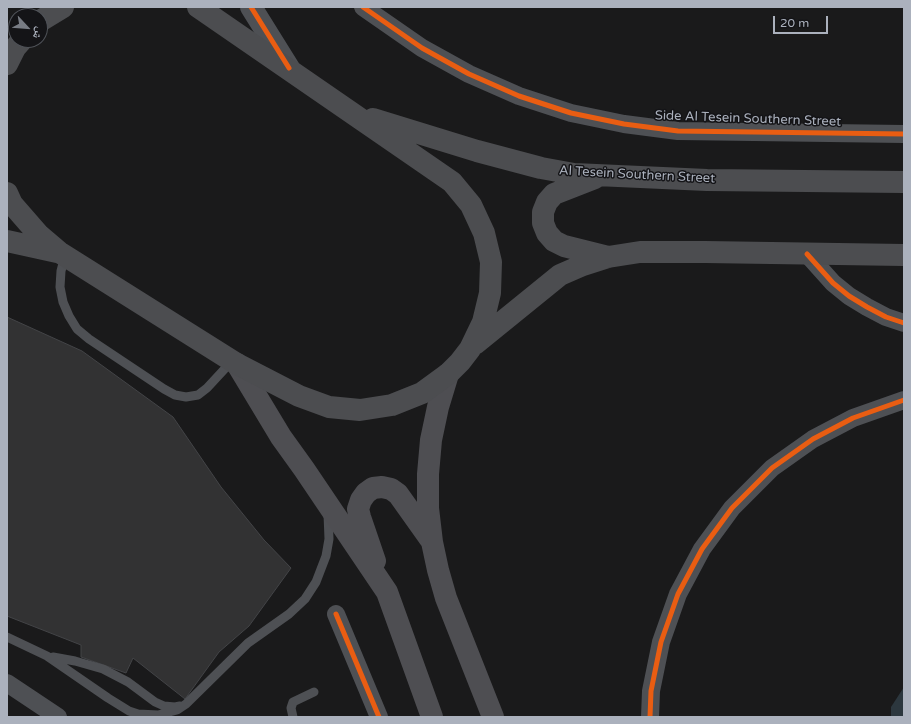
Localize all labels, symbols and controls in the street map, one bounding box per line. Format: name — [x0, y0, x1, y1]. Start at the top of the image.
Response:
north arrow — [8, 8, 48, 48]
scale bar — [775, 8, 830, 34]
text: 20 m — [780, 16, 809, 30]
text: ش — [30, 25, 47, 41]
street label: Side Al Tesein Southern Street — [655, 108, 841, 130]
street label: Al Tesein Southern Street — [559, 163, 715, 187]

